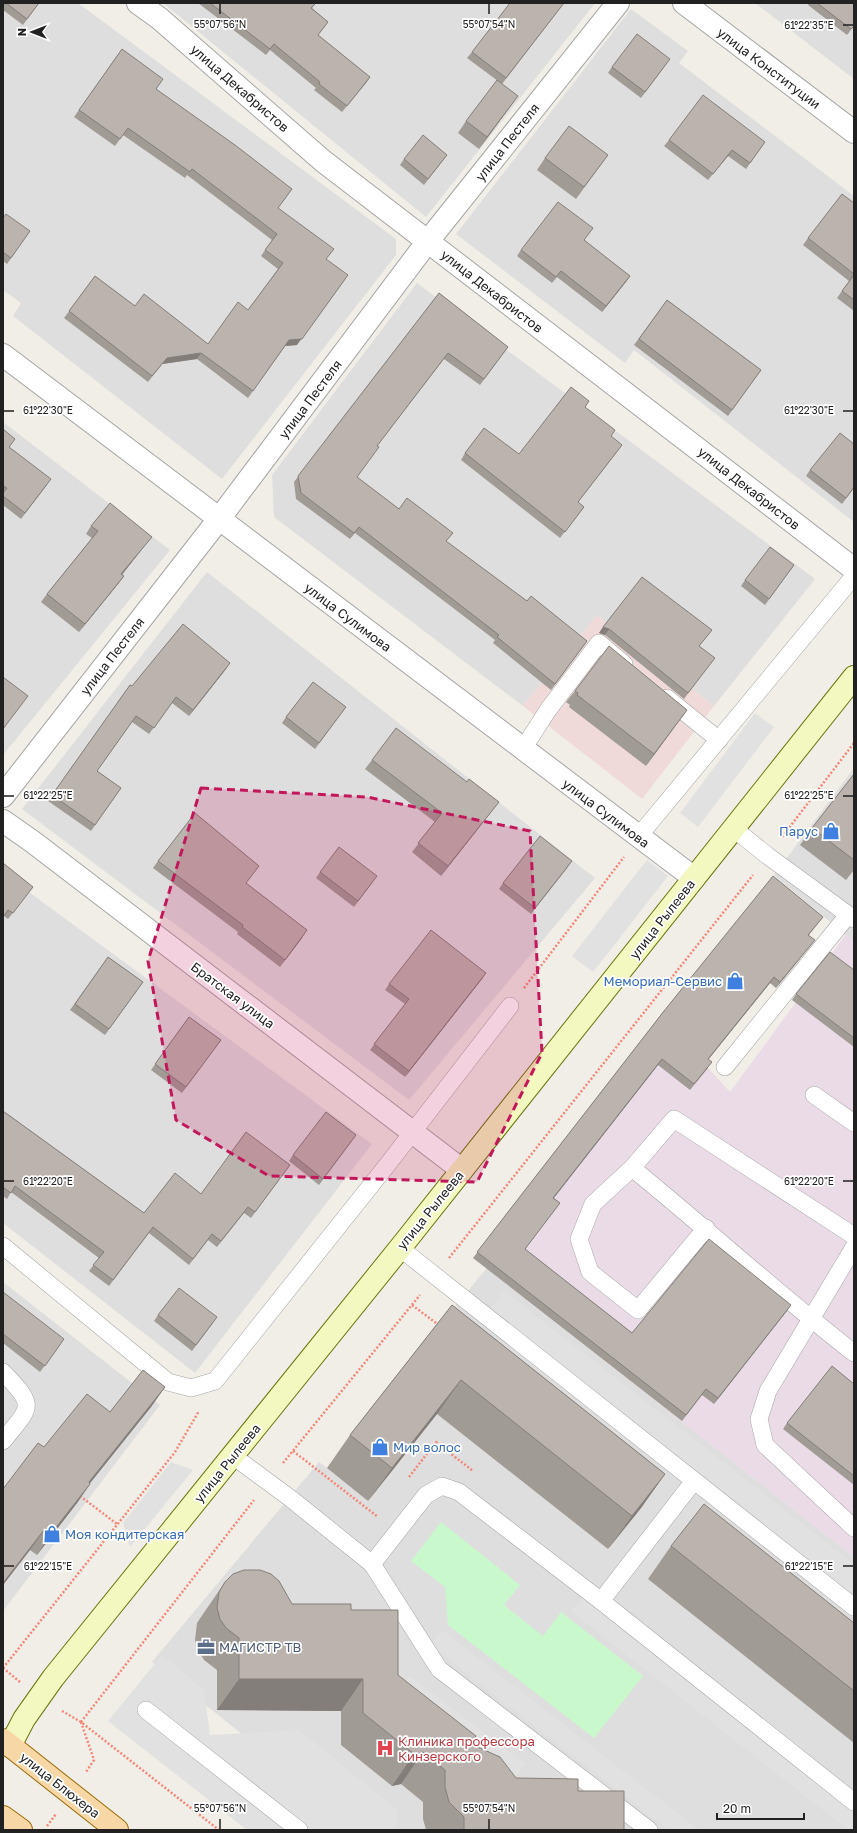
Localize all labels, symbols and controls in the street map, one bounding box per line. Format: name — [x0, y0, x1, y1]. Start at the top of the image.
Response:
north arrow — [12, 12, 52, 52]
text: 55°07'56"N — [194, 18, 246, 30]
text: 55°07'54"N — [463, 18, 515, 30]
text: 61°22'35"E — [784, 19, 834, 31]
street label: улица Конституции — [714, 24, 824, 112]
text: N — [15, 28, 28, 36]
street label: улица Декабристов — [188, 41, 292, 135]
street label: улица Пестеля — [472, 100, 542, 184]
street label: улица Декабристов — [438, 246, 546, 336]
street label: улица Пестеля — [275, 356, 345, 442]
text: 61°22'30"E — [23, 404, 73, 416]
text: 61°22'30"E — [784, 404, 834, 416]
street label: улица Декабристов — [695, 443, 803, 533]
street label: улица Сулимова — [301, 579, 395, 655]
street label: улица Пестеля — [77, 614, 147, 698]
street label: улица Сулимова — [559, 775, 653, 851]
text: 61°22'25"E — [23, 789, 73, 801]
text: 61°22'25"E — [784, 789, 834, 801]
shop icon: Парус — [821, 821, 841, 841]
place label: Парус — [779, 823, 818, 839]
street label: улица Рылеева — [626, 876, 698, 962]
street label: Братская улица — [188, 958, 278, 1032]
shop icon: Мемориал-Сервис — [725, 971, 745, 991]
place label: Мемориал-Сервис — [604, 973, 722, 989]
street label: улица Рылеева — [393, 1167, 467, 1253]
text: 61°22'20"E — [23, 1175, 73, 1187]
text: 61°22'20"E — [784, 1175, 834, 1187]
street label: улица Рылеева — [190, 1420, 264, 1506]
shop icon: Мир волос — [370, 1437, 390, 1457]
place label: Мир волос — [393, 1439, 461, 1455]
shop icon: Моя кондитерская — [42, 1524, 62, 1544]
place label: Моя кондитерская — [65, 1526, 184, 1542]
text: 61°22'15"E — [24, 1560, 72, 1572]
text: 61°22'15"E — [785, 1560, 833, 1572]
office icon: МАГИСТР ТВ — [196, 1637, 216, 1657]
place label: МАГИСТР ТВ — [219, 1639, 302, 1655]
place label: Клиника профессора Кинзерского — [398, 1733, 535, 1764]
hospital icon: Клиника профессора Кинзерского — [375, 1738, 395, 1758]
street label: улица Блюхера — [17, 1749, 103, 1821]
scale bar — [717, 1795, 804, 1821]
text: 20 m — [723, 1801, 751, 1816]
text: 55°07'56"N — [194, 1802, 246, 1814]
text: 55°07'54"N — [463, 1802, 515, 1814]

